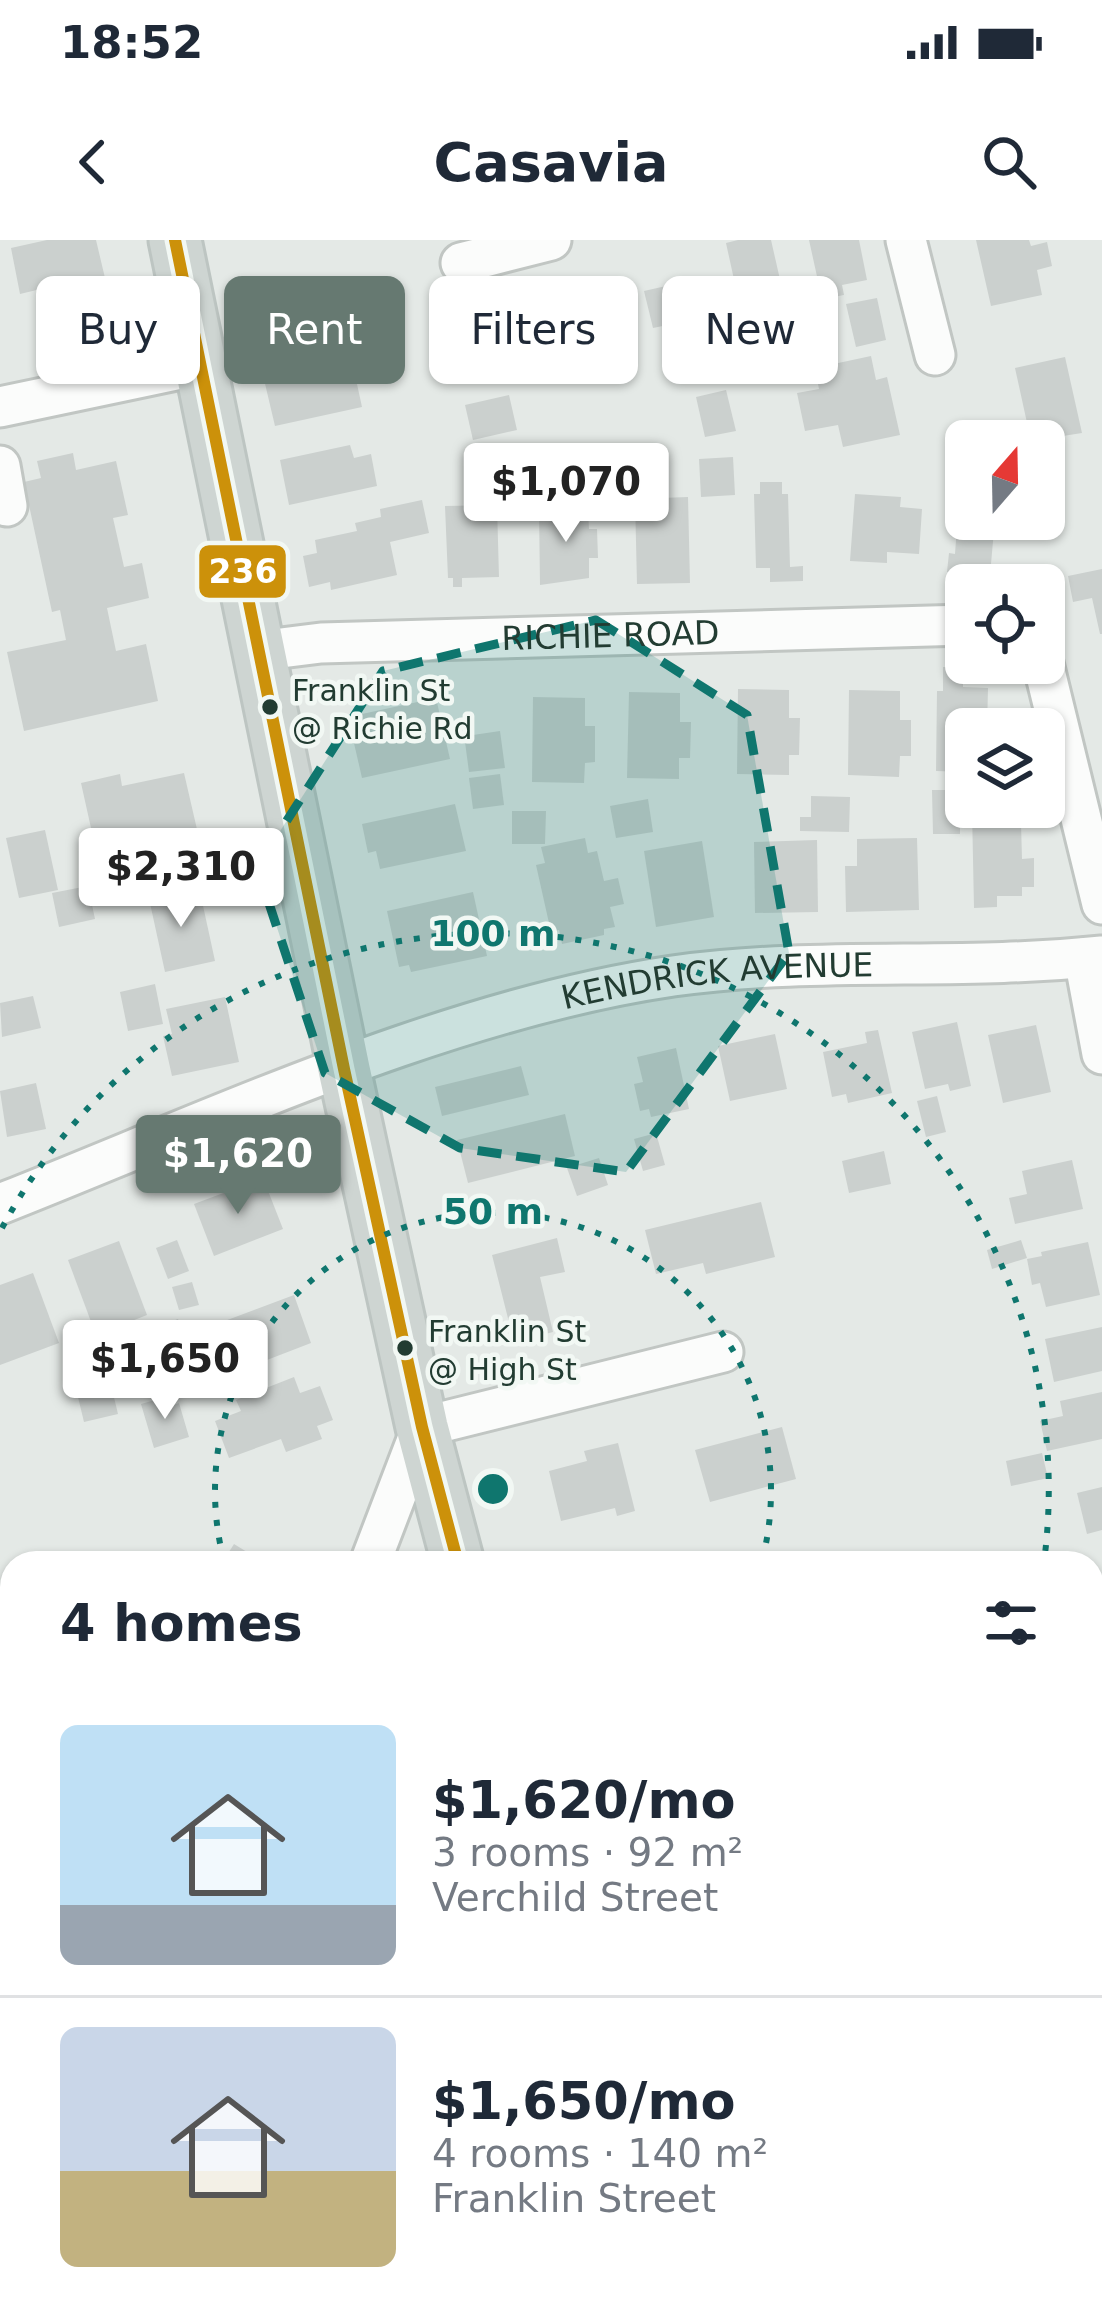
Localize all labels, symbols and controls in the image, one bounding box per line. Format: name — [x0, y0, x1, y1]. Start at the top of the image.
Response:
text: 18:52 — [60, 16, 203, 69]
icon: back — [60, 129, 126, 195]
icon: search — [976, 129, 1042, 195]
text: Casavia — [434, 131, 668, 194]
chip: Buy — [36, 276, 200, 384]
chip: Rent — [224, 276, 405, 384]
chip: Filters — [429, 276, 638, 384]
chip: New — [662, 276, 838, 384]
north arrow — [945, 420, 1065, 540]
map controls — [945, 420, 1065, 828]
pin: $1,070 — [468, 443, 664, 545]
text: $1,070 — [491, 459, 641, 504]
line badge: 236 — [197, 543, 288, 600]
text: 236 — [209, 552, 277, 591]
button: locate — [945, 564, 1065, 684]
street label: RICHIE ROAD — [501, 612, 720, 657]
place label: Franklin St @ Richie Rd — [292, 673, 472, 746]
marker: Franklin St @ Richie Rd — [259, 696, 281, 718]
button: layers — [945, 708, 1065, 828]
pin: $2,310 — [83, 828, 279, 930]
text: $2,310 — [106, 844, 256, 889]
text: 100 m — [430, 913, 556, 954]
street label: KENDRICK AVENUE — [557, 945, 873, 1017]
pin: $1,620 — [140, 1115, 336, 1217]
text: $1,620 — [163, 1131, 313, 1176]
text: 50 m — [443, 1191, 543, 1232]
place label: Franklin St @ High St — [428, 1314, 586, 1387]
pin: $1,650 — [67, 1320, 263, 1422]
text: $1,650 — [90, 1336, 240, 1381]
marker: Franklin St @ High St — [394, 1337, 416, 1359]
centre of rings — [472, 1468, 514, 1510]
icon: filters — [978, 1590, 1044, 1656]
text: 4 homes — [60, 1594, 303, 1653]
text: $1,620/mo — [432, 1771, 736, 1830]
icon: home — [156, 1773, 300, 1917]
text: 3 rooms · 92 m² — [432, 1830, 743, 1875]
text: Verchild Street — [432, 1875, 718, 1920]
text: $1,650/mo — [432, 2072, 736, 2131]
icon: home — [156, 2075, 300, 2219]
text: 4 rooms · 140 m² — [432, 2131, 768, 2176]
text: Franklin Street — [432, 2176, 716, 2221]

